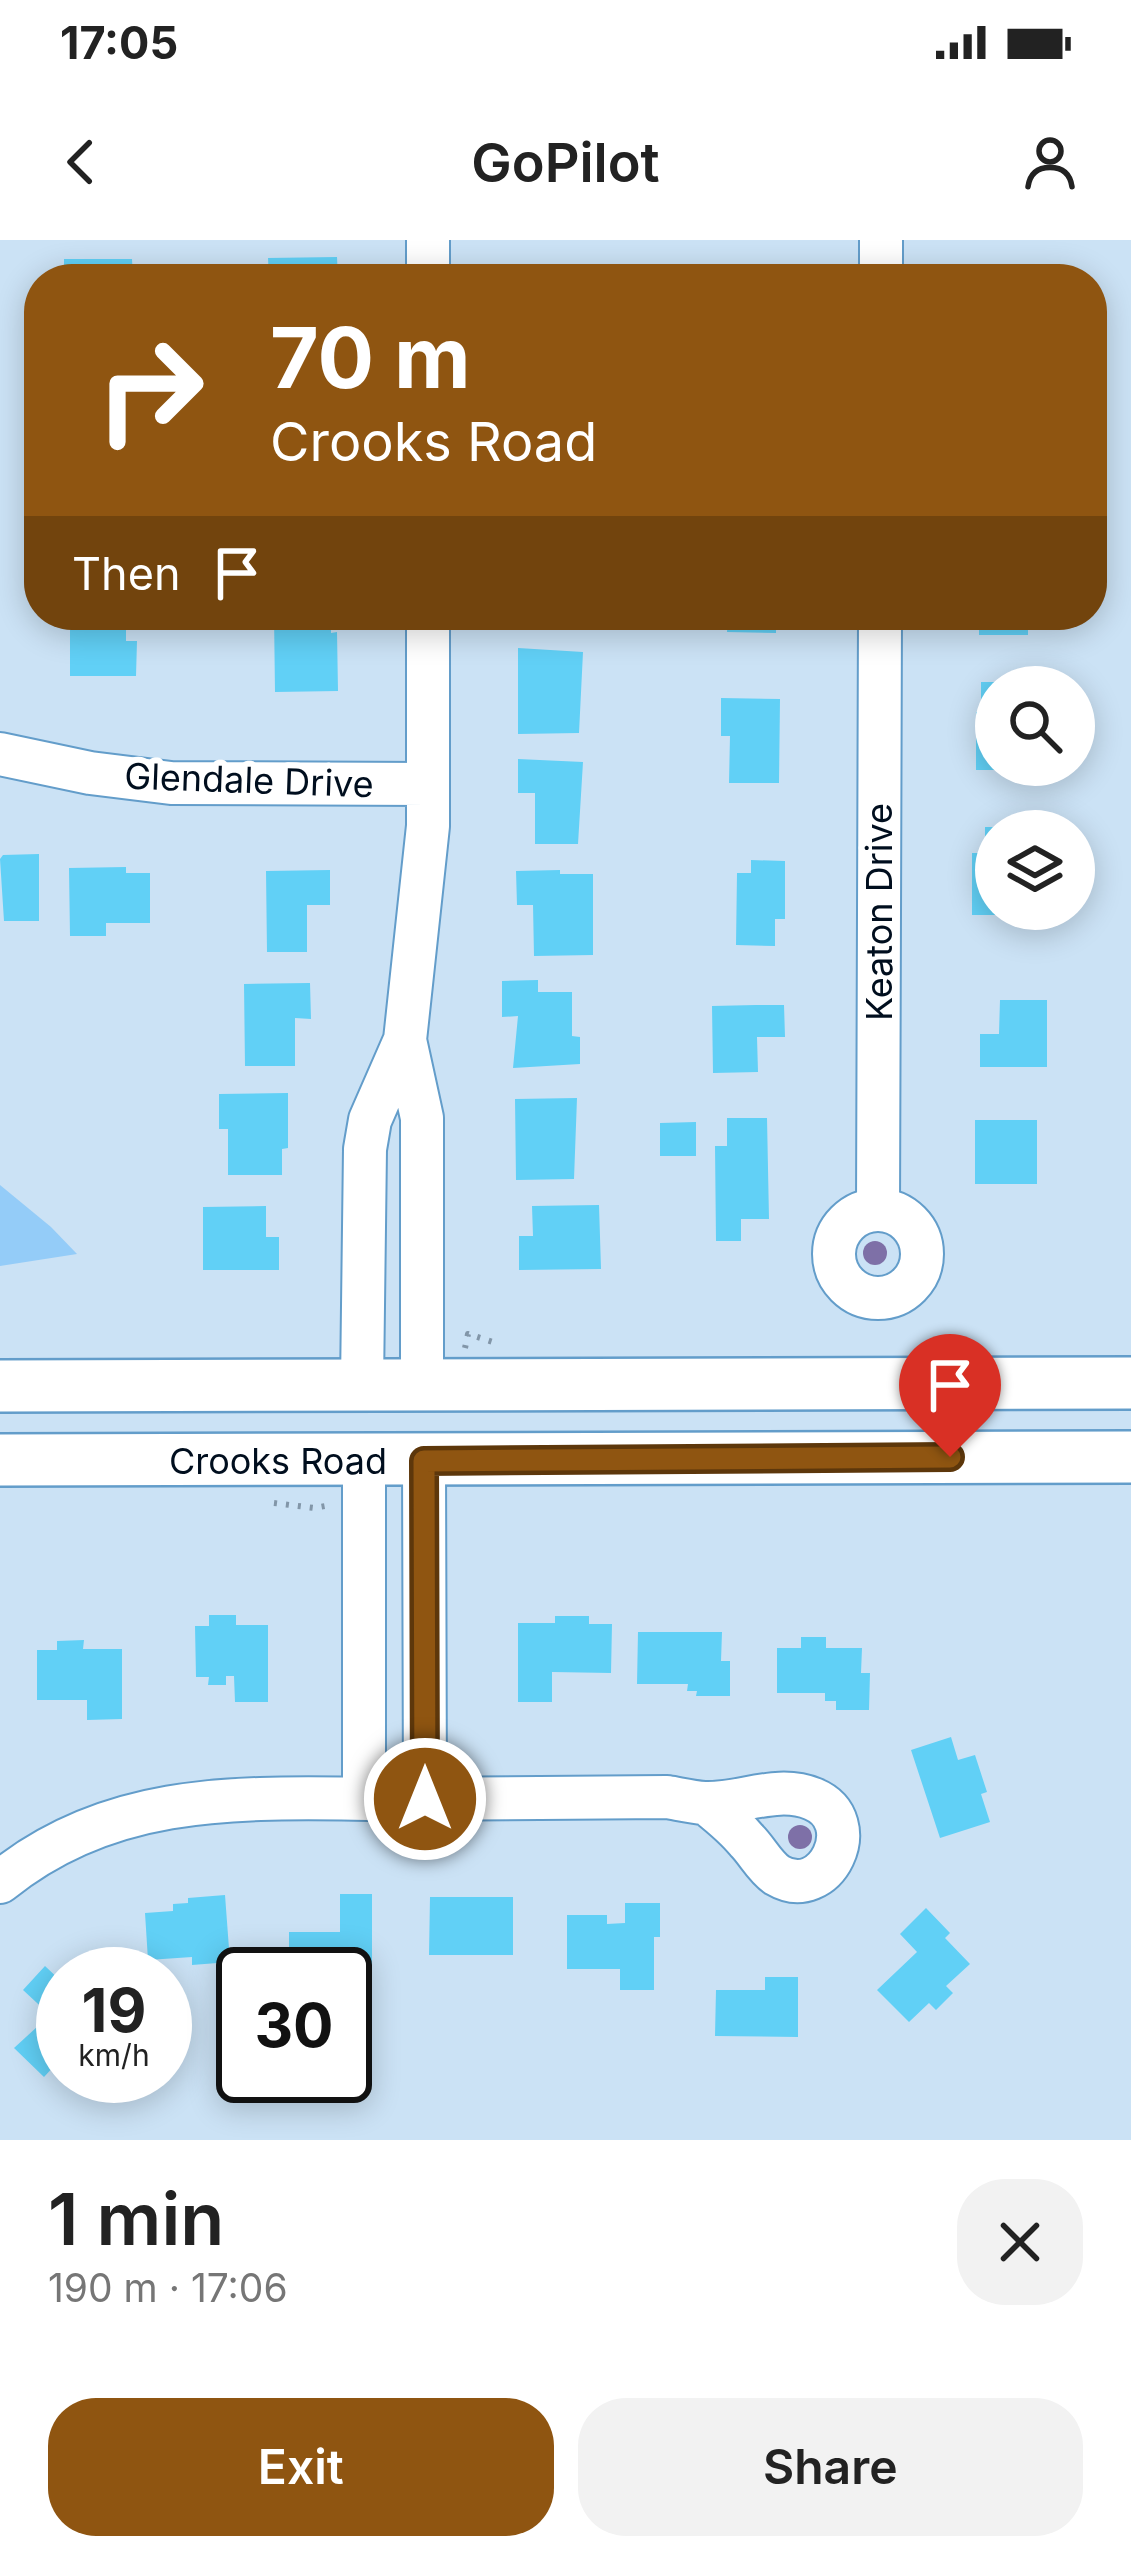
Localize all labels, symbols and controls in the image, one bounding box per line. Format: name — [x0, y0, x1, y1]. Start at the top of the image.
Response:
text: 17:05 — [60, 15, 178, 70]
icon: back — [48, 129, 114, 195]
icon: person — [1017, 129, 1083, 195]
text: GoPilot — [471, 130, 660, 195]
text: 70 m — [270, 307, 471, 408]
icon: right — [72, 312, 228, 468]
text: Crooks Road — [270, 409, 597, 474]
icon: arrive — [204, 540, 270, 606]
text: Then — [72, 546, 180, 601]
map controls — [975, 666, 1095, 930]
button: search — [975, 666, 1095, 786]
street label: Glendale Drive — [124, 754, 374, 806]
street label: Keaton Drive — [857, 803, 901, 1021]
button: layers — [975, 810, 1095, 930]
pin — [899, 1334, 1001, 1457]
icon: arrive — [917, 1352, 983, 1418]
street label: Crooks Road — [169, 1439, 387, 1483]
position arrow — [362, 1736, 488, 1862]
speed limit sign: 30 — [216, 1947, 372, 2103]
text: 19 — [82, 1974, 146, 2046]
text: km/h — [78, 2037, 150, 2073]
text: 1 min — [48, 2175, 224, 2262]
button: close — [957, 2179, 1083, 2305]
text: 190 m · 17:06 — [48, 2264, 288, 2311]
button: Exit — [48, 2398, 554, 2536]
button: Share — [578, 2398, 1083, 2536]

